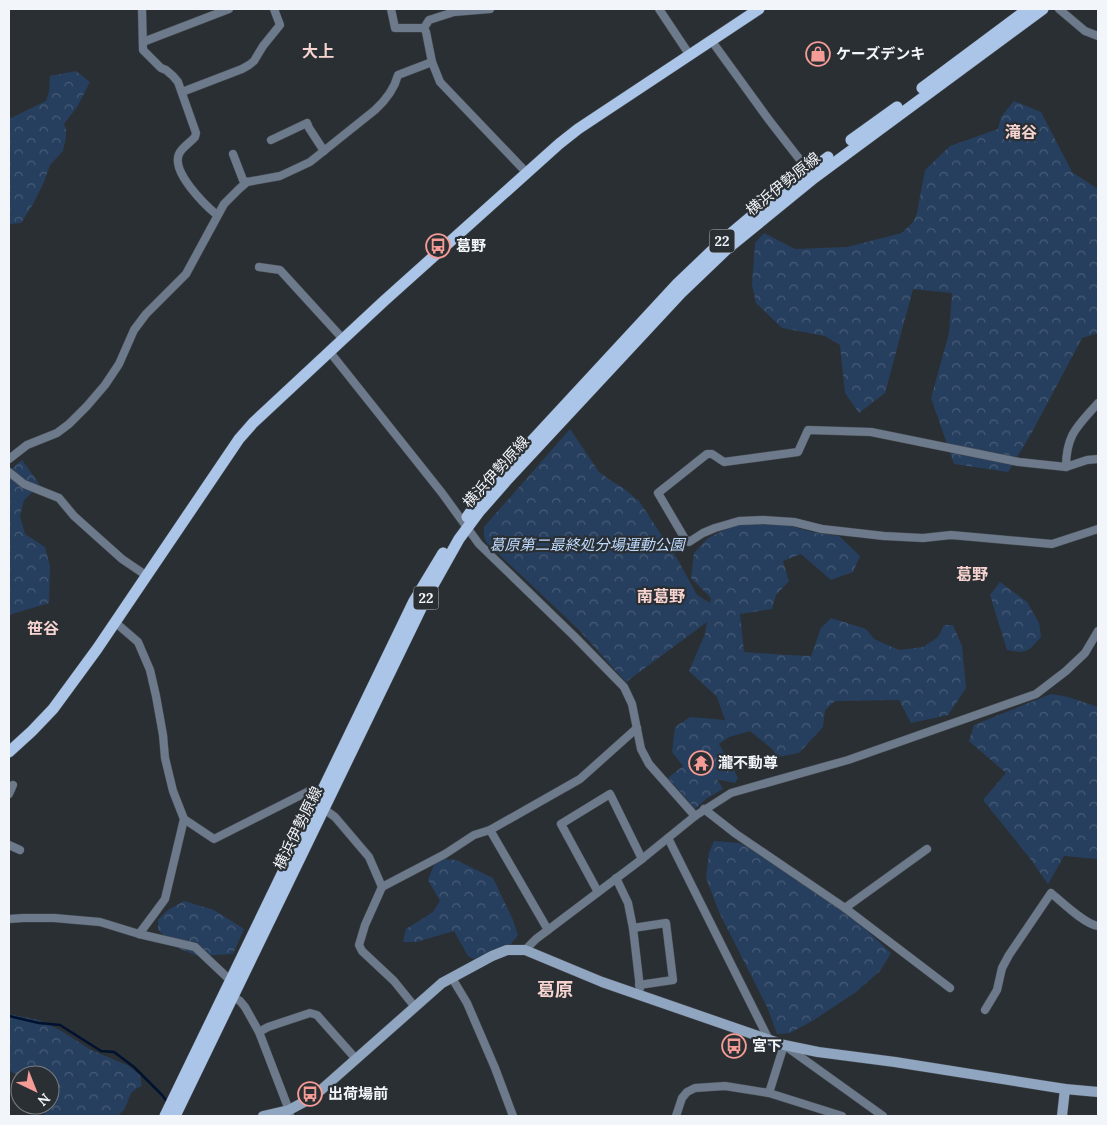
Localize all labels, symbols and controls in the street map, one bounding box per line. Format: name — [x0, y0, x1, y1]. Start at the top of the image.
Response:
district label: 大上 — [302, 41, 334, 61]
shop icon: ケーズデンキ — [805, 41, 831, 67]
place label: ケーズデンキ — [836, 44, 925, 63]
district label: 滝谷 — [1005, 122, 1037, 142]
street label: 横浜伊勢原線 — [742, 148, 824, 219]
road number: 22 — [710, 230, 734, 252]
bus stop icon: 葛野 — [425, 233, 451, 259]
place label: 葛野 — [456, 236, 486, 255]
street label: 横浜伊勢原線 — [458, 432, 533, 511]
park label: 葛原第二最終処分場運動公園 — [489, 535, 686, 554]
district label: 葛野 — [956, 564, 988, 584]
road number: 22 — [414, 586, 438, 610]
district label: 南葛野 — [637, 586, 685, 606]
district label: 笹谷 — [27, 618, 59, 638]
temple icon: 瀧不動尊 — [688, 750, 714, 776]
place label: 瀧不動尊 — [718, 753, 778, 772]
street label: 横浜伊勢原線 — [269, 783, 326, 872]
district label: 葛原 — [537, 978, 573, 1001]
bus stop icon: 宮下 — [721, 1033, 747, 1059]
place label: 宮下 — [752, 1036, 782, 1055]
north arrow — [10, 1065, 60, 1115]
bus stop icon: 出荷場前 — [297, 1081, 323, 1107]
place label: 出荷場前 — [328, 1084, 388, 1103]
text: N — [34, 1089, 54, 1110]

